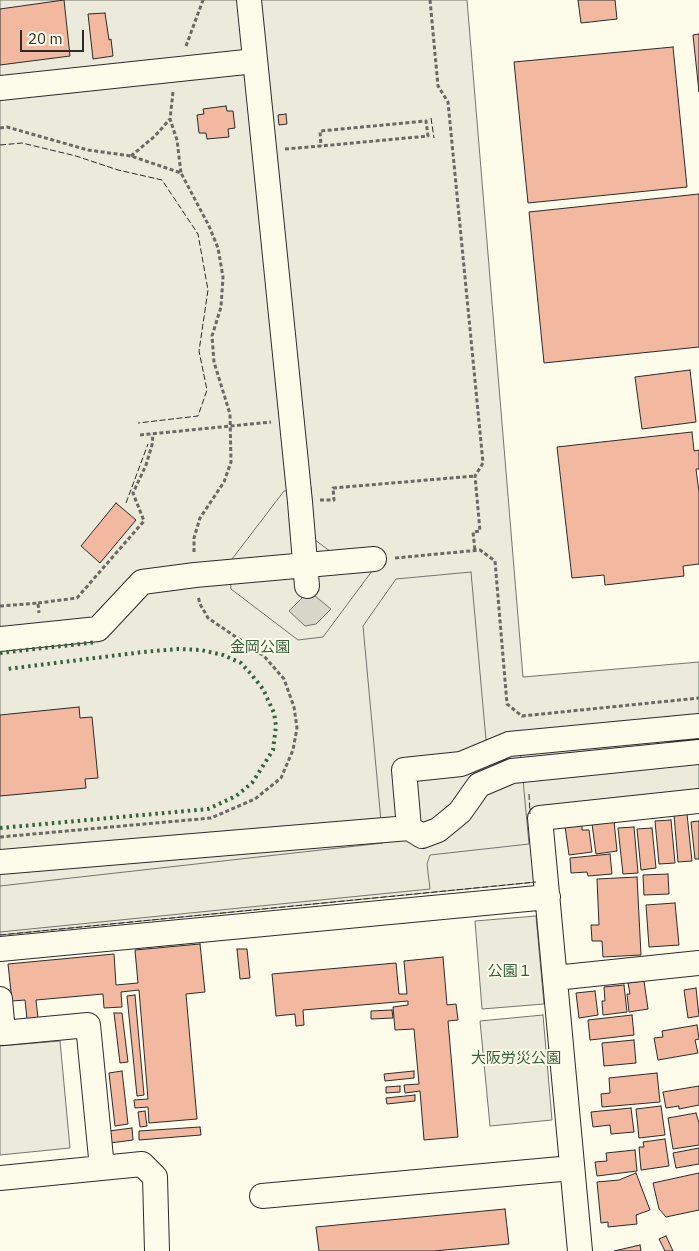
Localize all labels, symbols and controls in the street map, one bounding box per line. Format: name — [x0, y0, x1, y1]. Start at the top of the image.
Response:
scale bar — [22, 20, 86, 52]
text: 20 m — [28, 29, 63, 48]
park label: 金岡公園 — [230, 639, 290, 657]
park label: 公園１ — [488, 963, 532, 981]
park label: 大阪労災公園 — [471, 1050, 561, 1068]

